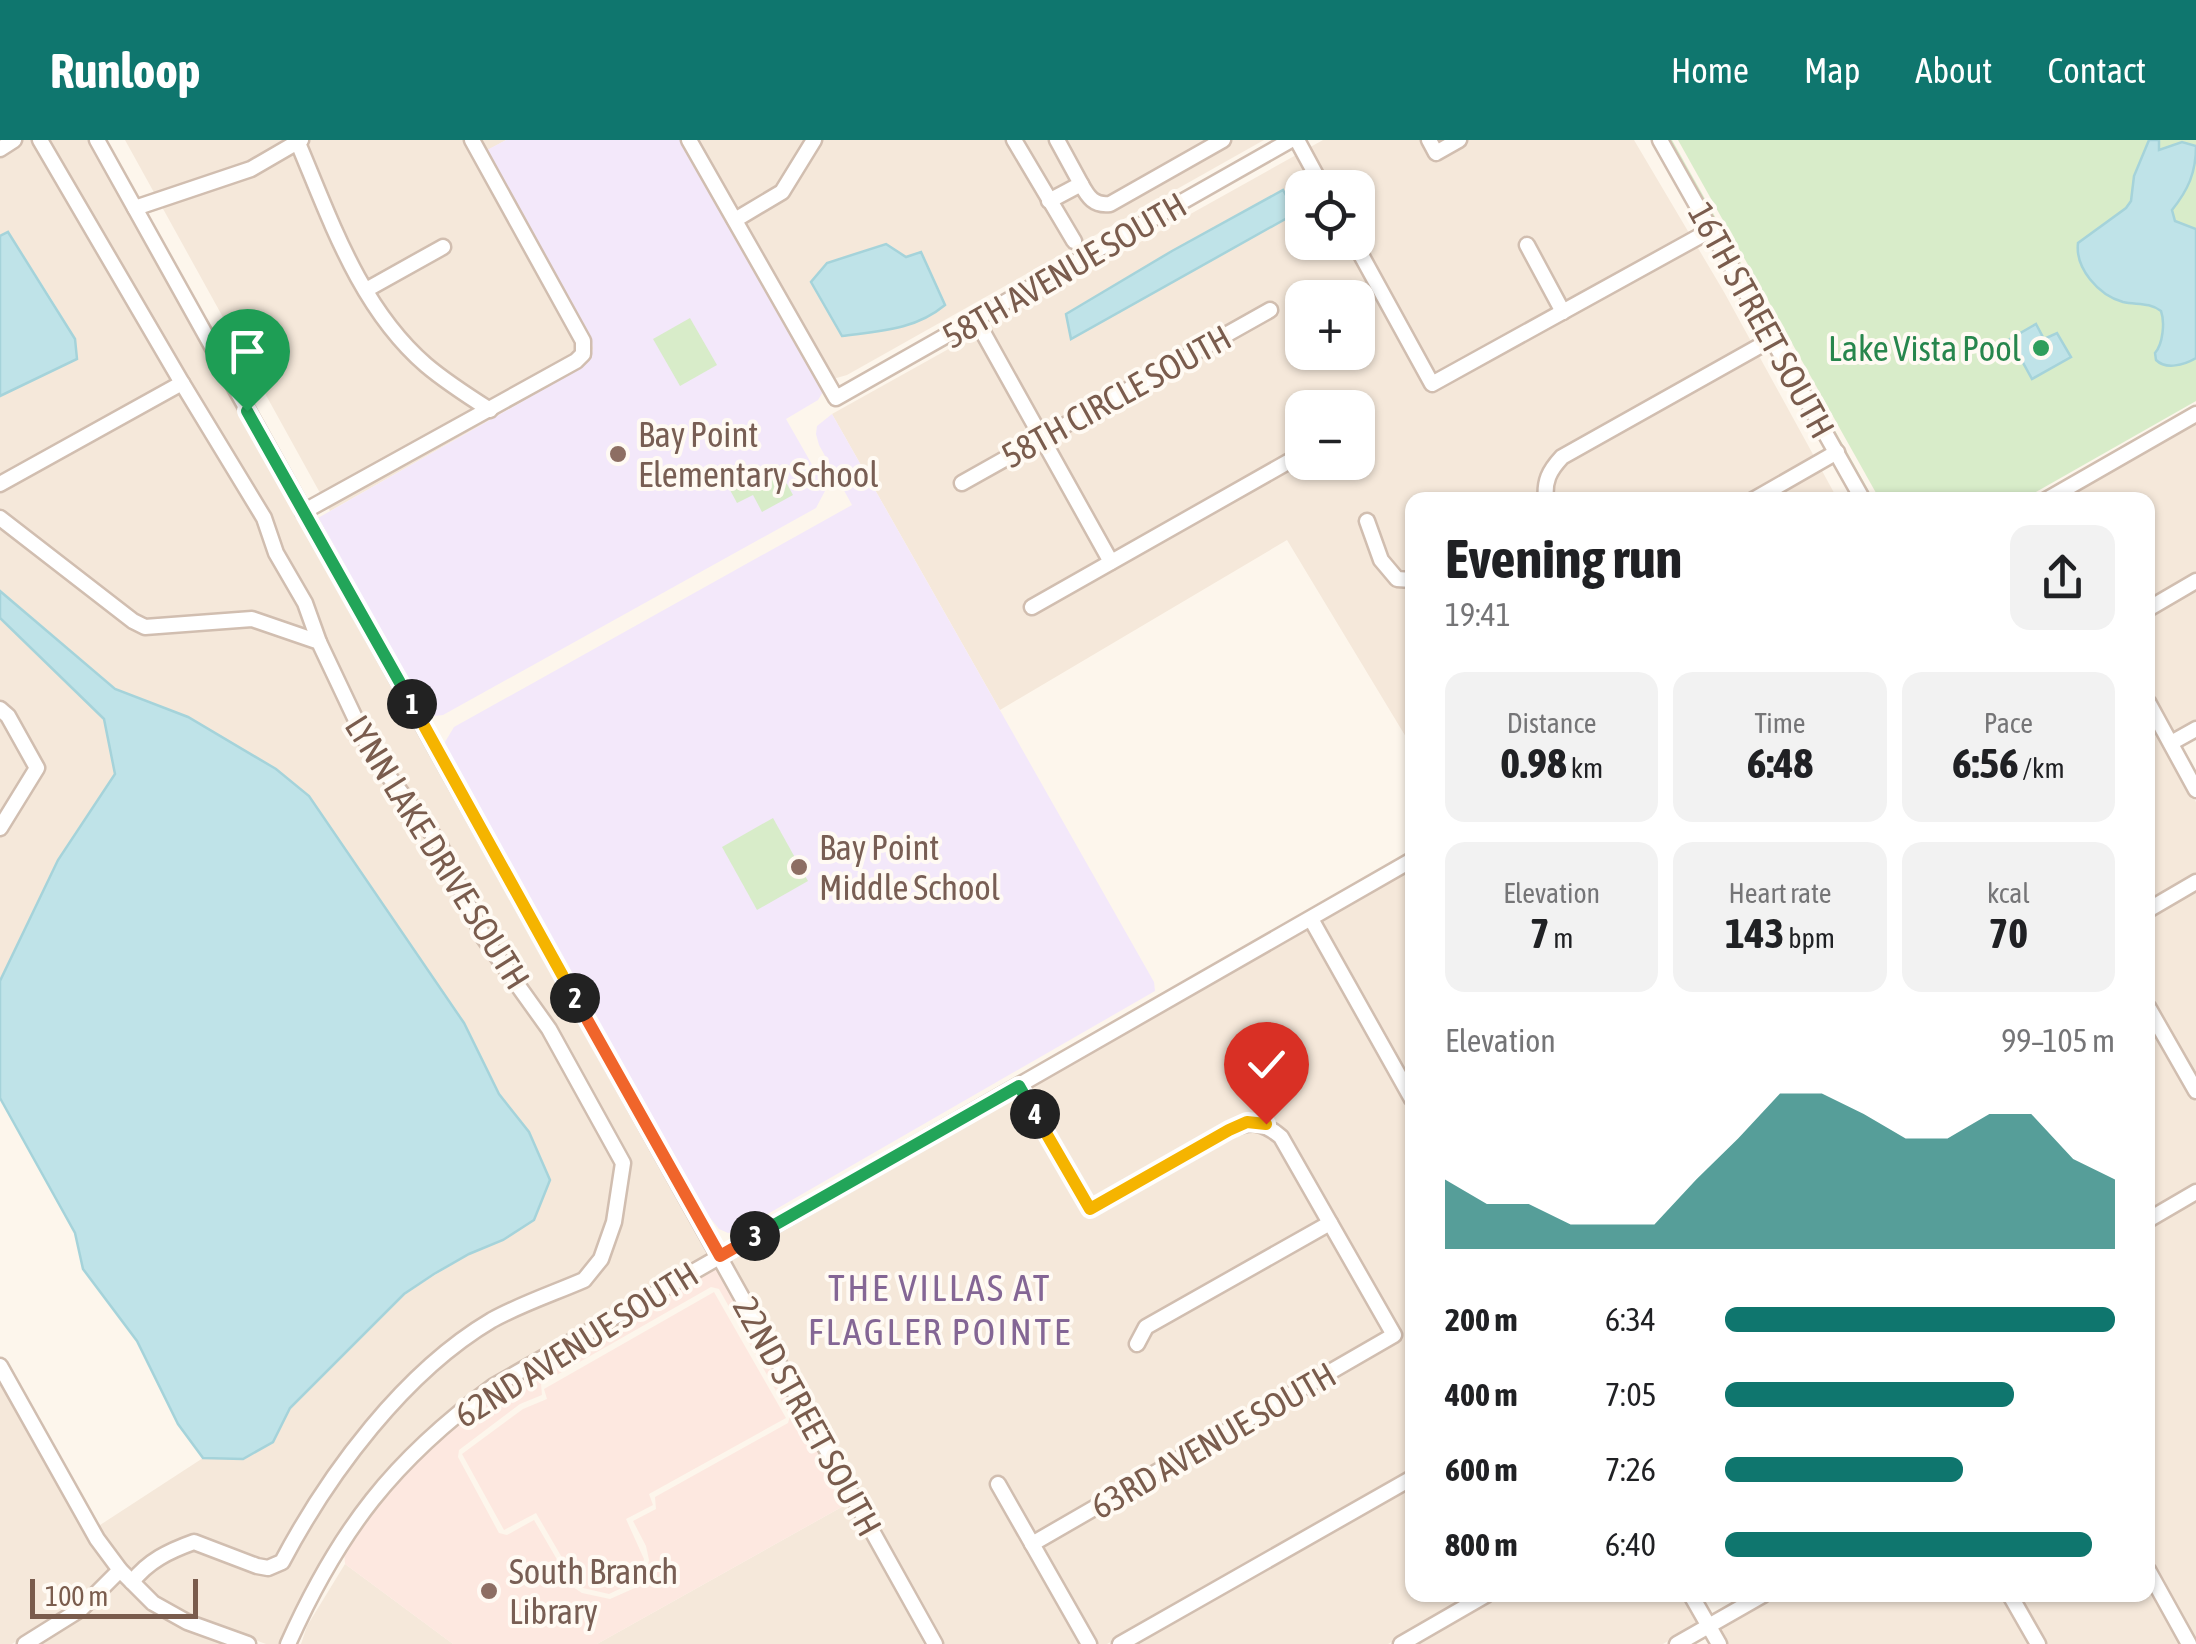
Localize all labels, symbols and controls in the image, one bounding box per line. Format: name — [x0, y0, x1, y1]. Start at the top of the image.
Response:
text: Runloop — [50, 43, 201, 98]
text: Home — [1671, 50, 1749, 90]
text: Map — [1804, 50, 1860, 90]
text: About — [1915, 50, 1992, 90]
text: Contact — [2047, 50, 2146, 90]
map controls — [1285, 170, 1375, 480]
button: locate — [1285, 170, 1375, 260]
street label: 58TH AVENUE SOUTH — [935, 184, 1193, 356]
street label: 16TH STREET SOUTH — [1681, 196, 1843, 444]
button: + — [1285, 280, 1375, 370]
pin — [205, 309, 290, 412]
street label: 58TH CIRCLE SOUTH — [994, 317, 1238, 475]
icon: arrive — [220, 324, 275, 379]
place label: Lake Vista Pool — [1828, 328, 2021, 368]
marker: Lake Vista Pool — [2030, 337, 2052, 359]
button: − — [1285, 390, 1375, 480]
place label: Bay Point Elementary School — [638, 414, 879, 494]
marker: Bay Point Elementary School — [607, 443, 629, 465]
button: share — [2010, 525, 2115, 630]
text: Evening run — [1445, 527, 1682, 590]
text: 19:41 — [1445, 596, 1511, 633]
pin: 1 — [387, 679, 437, 729]
text: 1 — [405, 688, 419, 720]
text: Distance — [1507, 707, 1597, 739]
text: Time — [1754, 707, 1806, 739]
text: Pace — [1984, 707, 2033, 739]
street label: LYNN LAKE DRIVE SOUTH — [338, 708, 538, 996]
text: 0.98 — [1500, 739, 1567, 787]
text: 6:48 — [1747, 739, 1813, 787]
text: 6:56 — [1952, 739, 2019, 787]
text: km — [1567, 752, 1603, 784]
text: /km — [2019, 752, 2065, 784]
place label: Bay Point Middle School — [819, 827, 1000, 907]
marker: Bay Point Middle School — [788, 856, 810, 878]
text: Elevation — [1503, 877, 1600, 909]
text: Heart rate — [1728, 877, 1832, 909]
text: kcal — [1987, 877, 2030, 909]
text: 7 — [1530, 909, 1550, 957]
text: 143 — [1725, 909, 1784, 957]
text: 70 — [1989, 909, 2028, 957]
text: m — [1550, 922, 1574, 954]
text: bpm — [1784, 922, 1835, 954]
pin: 2 — [550, 973, 600, 1023]
text: 2 — [568, 982, 582, 1014]
pin — [1224, 1022, 1309, 1125]
text: Elevation — [1445, 1022, 1556, 1059]
text: 99–105 m — [2001, 1022, 2115, 1059]
icon: check — [1239, 1037, 1294, 1092]
pin: 4 — [1010, 1089, 1060, 1139]
text: 4 — [1028, 1098, 1042, 1130]
pin: 3 — [730, 1211, 780, 1261]
text: 3 — [748, 1220, 762, 1252]
street label: 62ND AVENUE SOUTH — [447, 1253, 705, 1435]
district label: THE VILLAS AT FLAGLER POINTE — [808, 1266, 1072, 1353]
street label: 22ND STREET SOUTH — [726, 1290, 890, 1542]
text: 200 m — [1445, 1301, 1518, 1338]
text: 6:34 — [1605, 1301, 1656, 1338]
street label: 63RD AVENUE SOUTH — [1084, 1354, 1342, 1526]
text: 400 m — [1445, 1376, 1518, 1413]
text: 7:05 — [1605, 1376, 1656, 1413]
text: 600 m — [1445, 1451, 1518, 1488]
text: 7:26 — [1605, 1451, 1656, 1488]
text: 800 m — [1445, 1526, 1518, 1563]
text: 6:40 — [1605, 1526, 1656, 1563]
place label: South Branch Library — [509, 1551, 678, 1631]
scale bar — [30, 1574, 198, 1618]
text: 100 m — [45, 1580, 108, 1612]
marker: South Branch Library — [478, 1580, 500, 1602]

